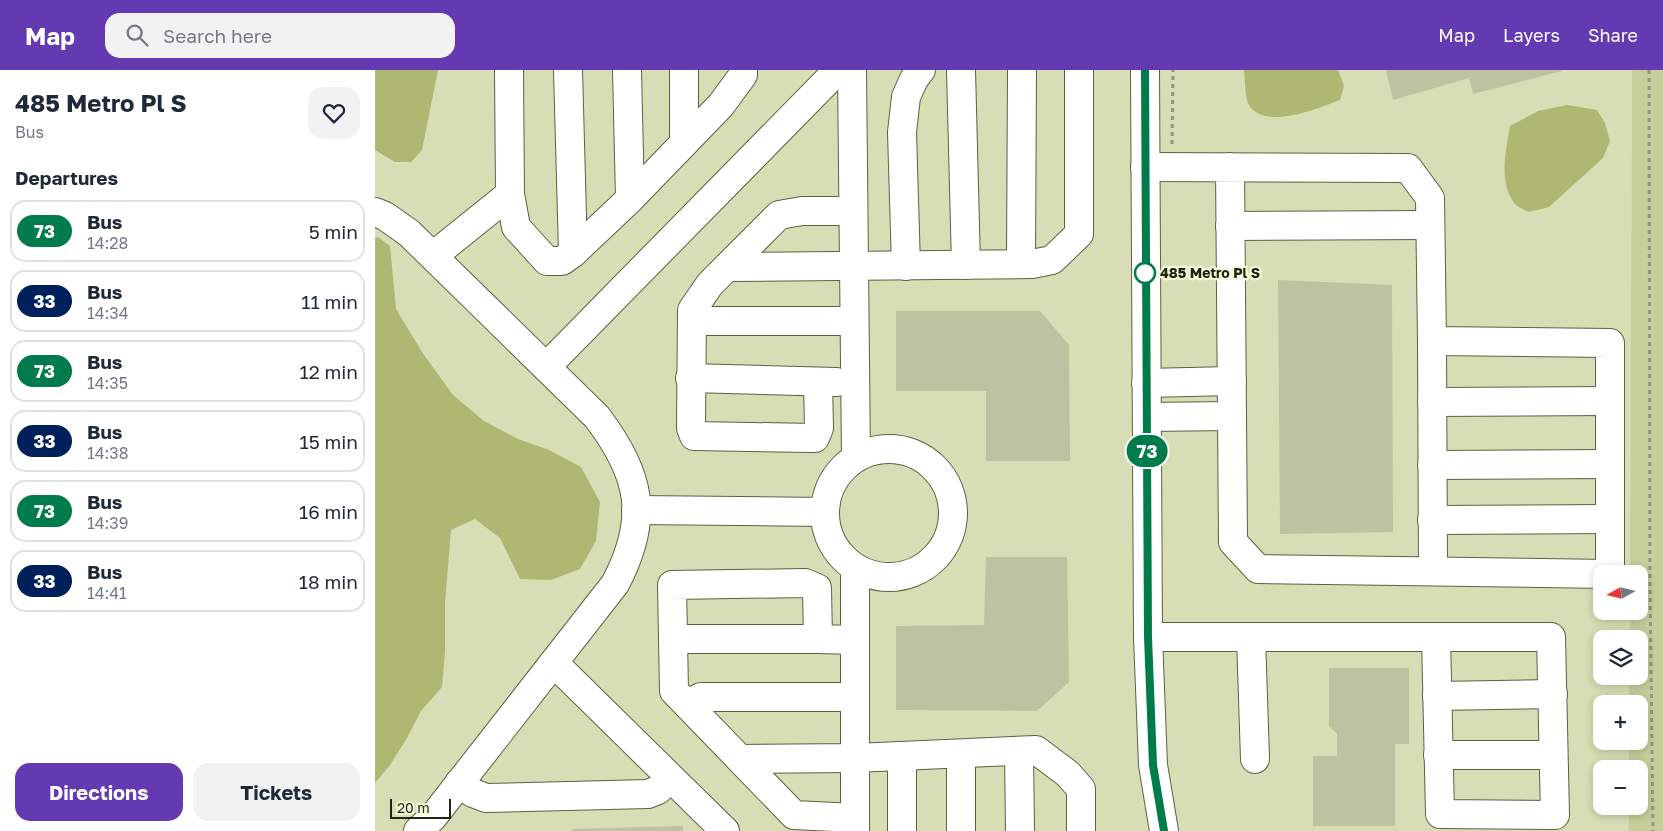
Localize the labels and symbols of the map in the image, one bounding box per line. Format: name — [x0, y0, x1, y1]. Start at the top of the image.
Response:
marker: 485 Metro Pl S — [1134, 262, 1156, 284]
place label: 485 Metro Pl S — [1160, 264, 1260, 281]
line badge: 73 — [1125, 435, 1169, 467]
north arrow — [1593, 565, 1647, 620]
scale bar — [390, 796, 451, 819]

